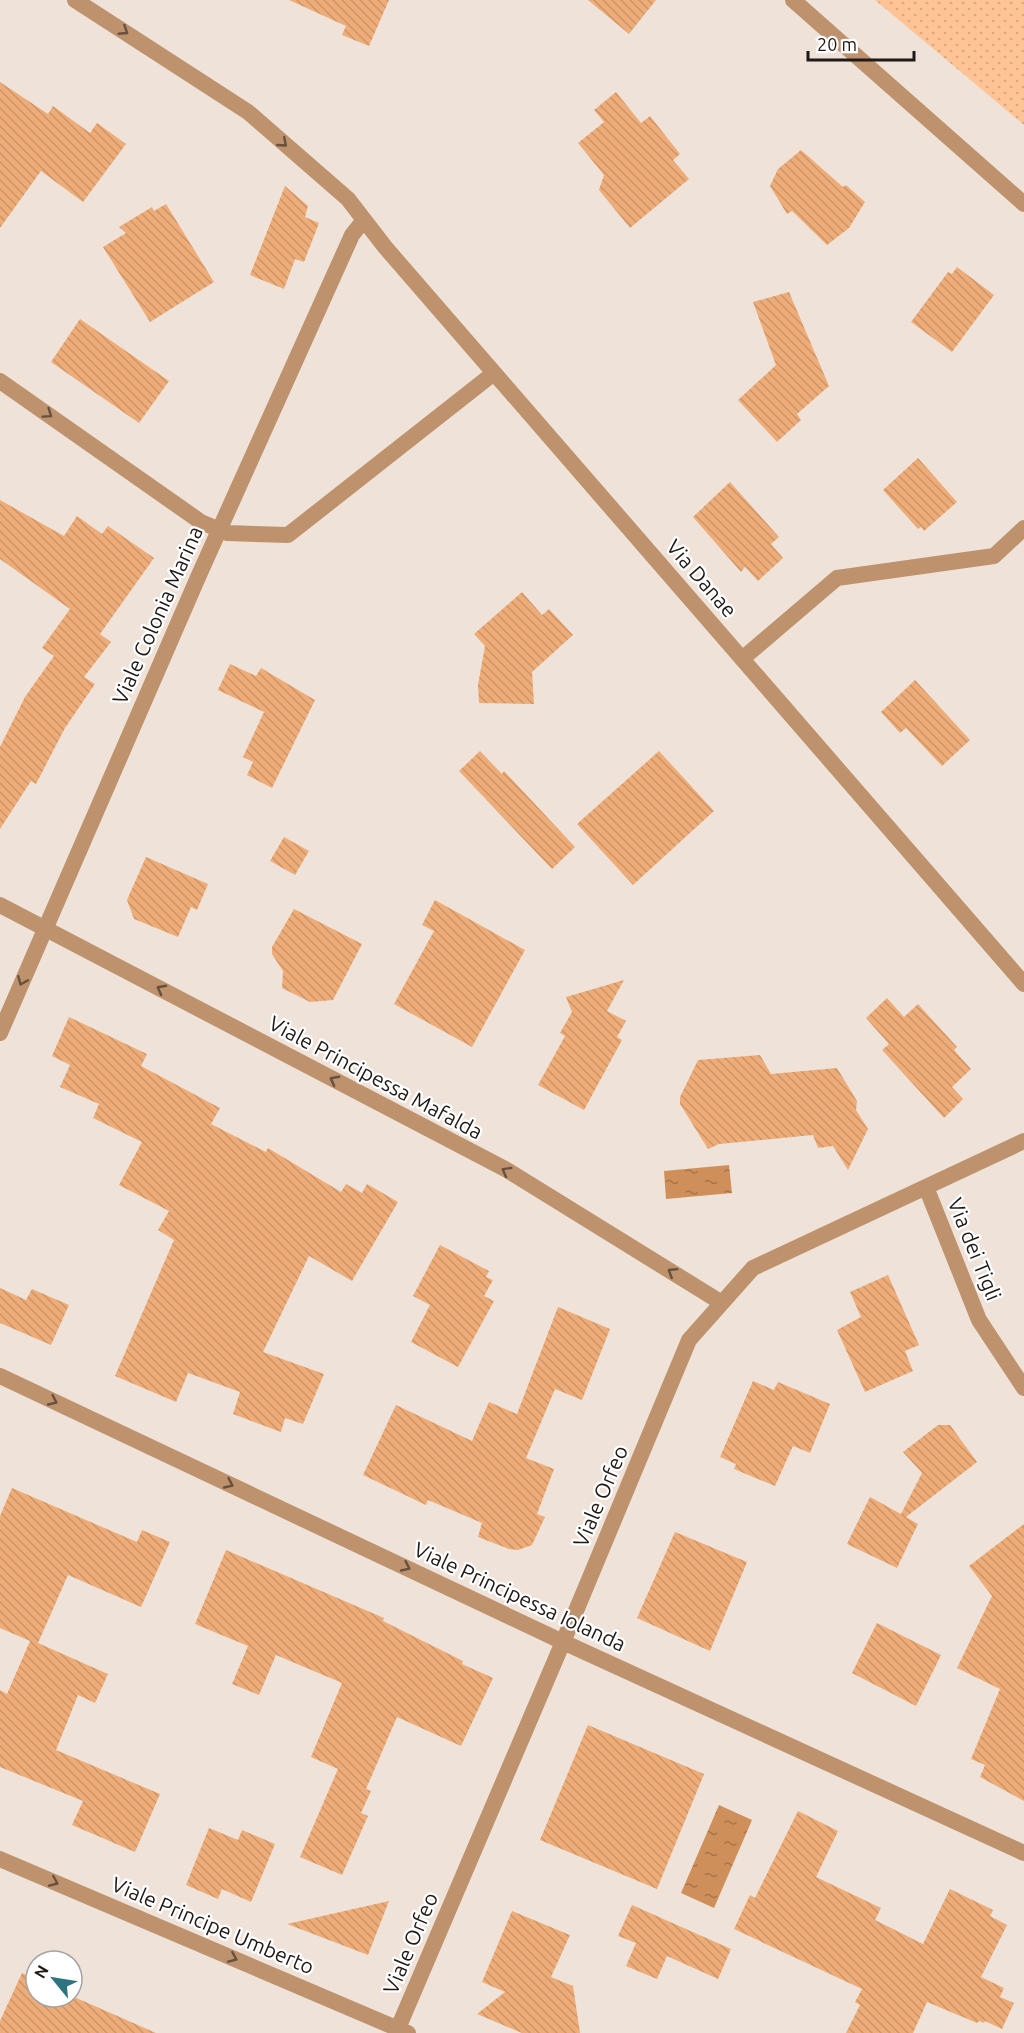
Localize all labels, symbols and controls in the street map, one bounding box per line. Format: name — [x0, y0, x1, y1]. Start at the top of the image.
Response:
one-way arrow — [118, 24, 128, 36]
scale bar — [808, 24, 914, 62]
text: 20 m — [817, 34, 857, 54]
one-way arrow — [276, 136, 287, 147]
one-way arrow — [41, 407, 52, 418]
street label: Viale Colonia Marina — [107, 522, 207, 708]
street label: Via Danae — [662, 534, 742, 622]
one-way arrow — [17, 975, 29, 986]
one-way arrow — [157, 985, 167, 996]
street label: Viale Principessa Mafalda — [265, 1010, 487, 1144]
one-way arrow — [329, 1076, 340, 1087]
one-way arrow — [502, 1166, 512, 1178]
street label: Via dei Tigli — [944, 1194, 1006, 1304]
one-way arrow — [668, 1269, 679, 1280]
one-way arrow — [46, 1393, 57, 1405]
street label: Viale Orfeo — [568, 1442, 632, 1550]
one-way arrow — [223, 1477, 234, 1489]
street label: Viale Principessa Iolanda — [410, 1536, 630, 1656]
one-way arrow — [399, 1560, 410, 1572]
street label: Viale Principe Umberto — [108, 1871, 318, 1979]
one-way arrow — [47, 1875, 58, 1887]
street label: Viale Orfeo — [378, 1889, 442, 1997]
north arrow — [24, 1949, 84, 2009]
one-way arrow — [227, 1951, 238, 1963]
text: N — [30, 1962, 52, 1981]

